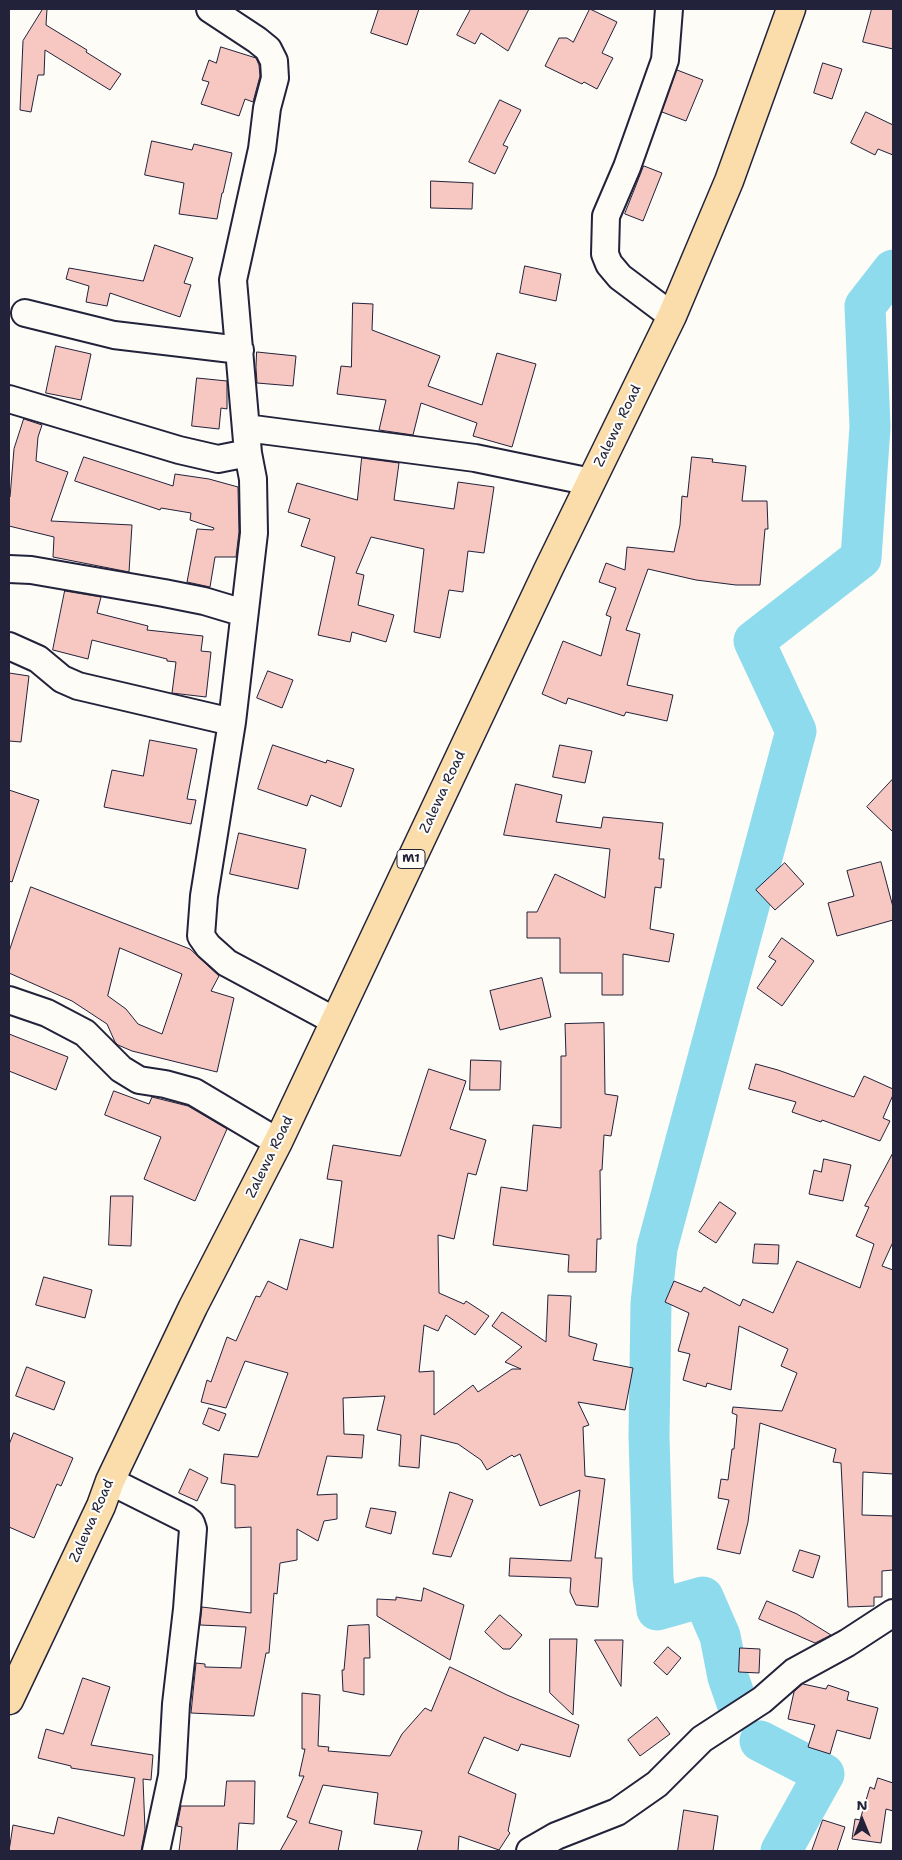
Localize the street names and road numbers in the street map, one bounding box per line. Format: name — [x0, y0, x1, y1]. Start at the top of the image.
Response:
street label: Zalewa Road — [591, 382, 645, 470]
street label: Zalewa Road — [417, 748, 469, 836]
road number: M1 — [397, 850, 425, 869]
street label: Zalewa Road — [243, 1113, 297, 1201]
street label: Zalewa Road — [66, 1477, 118, 1565]

